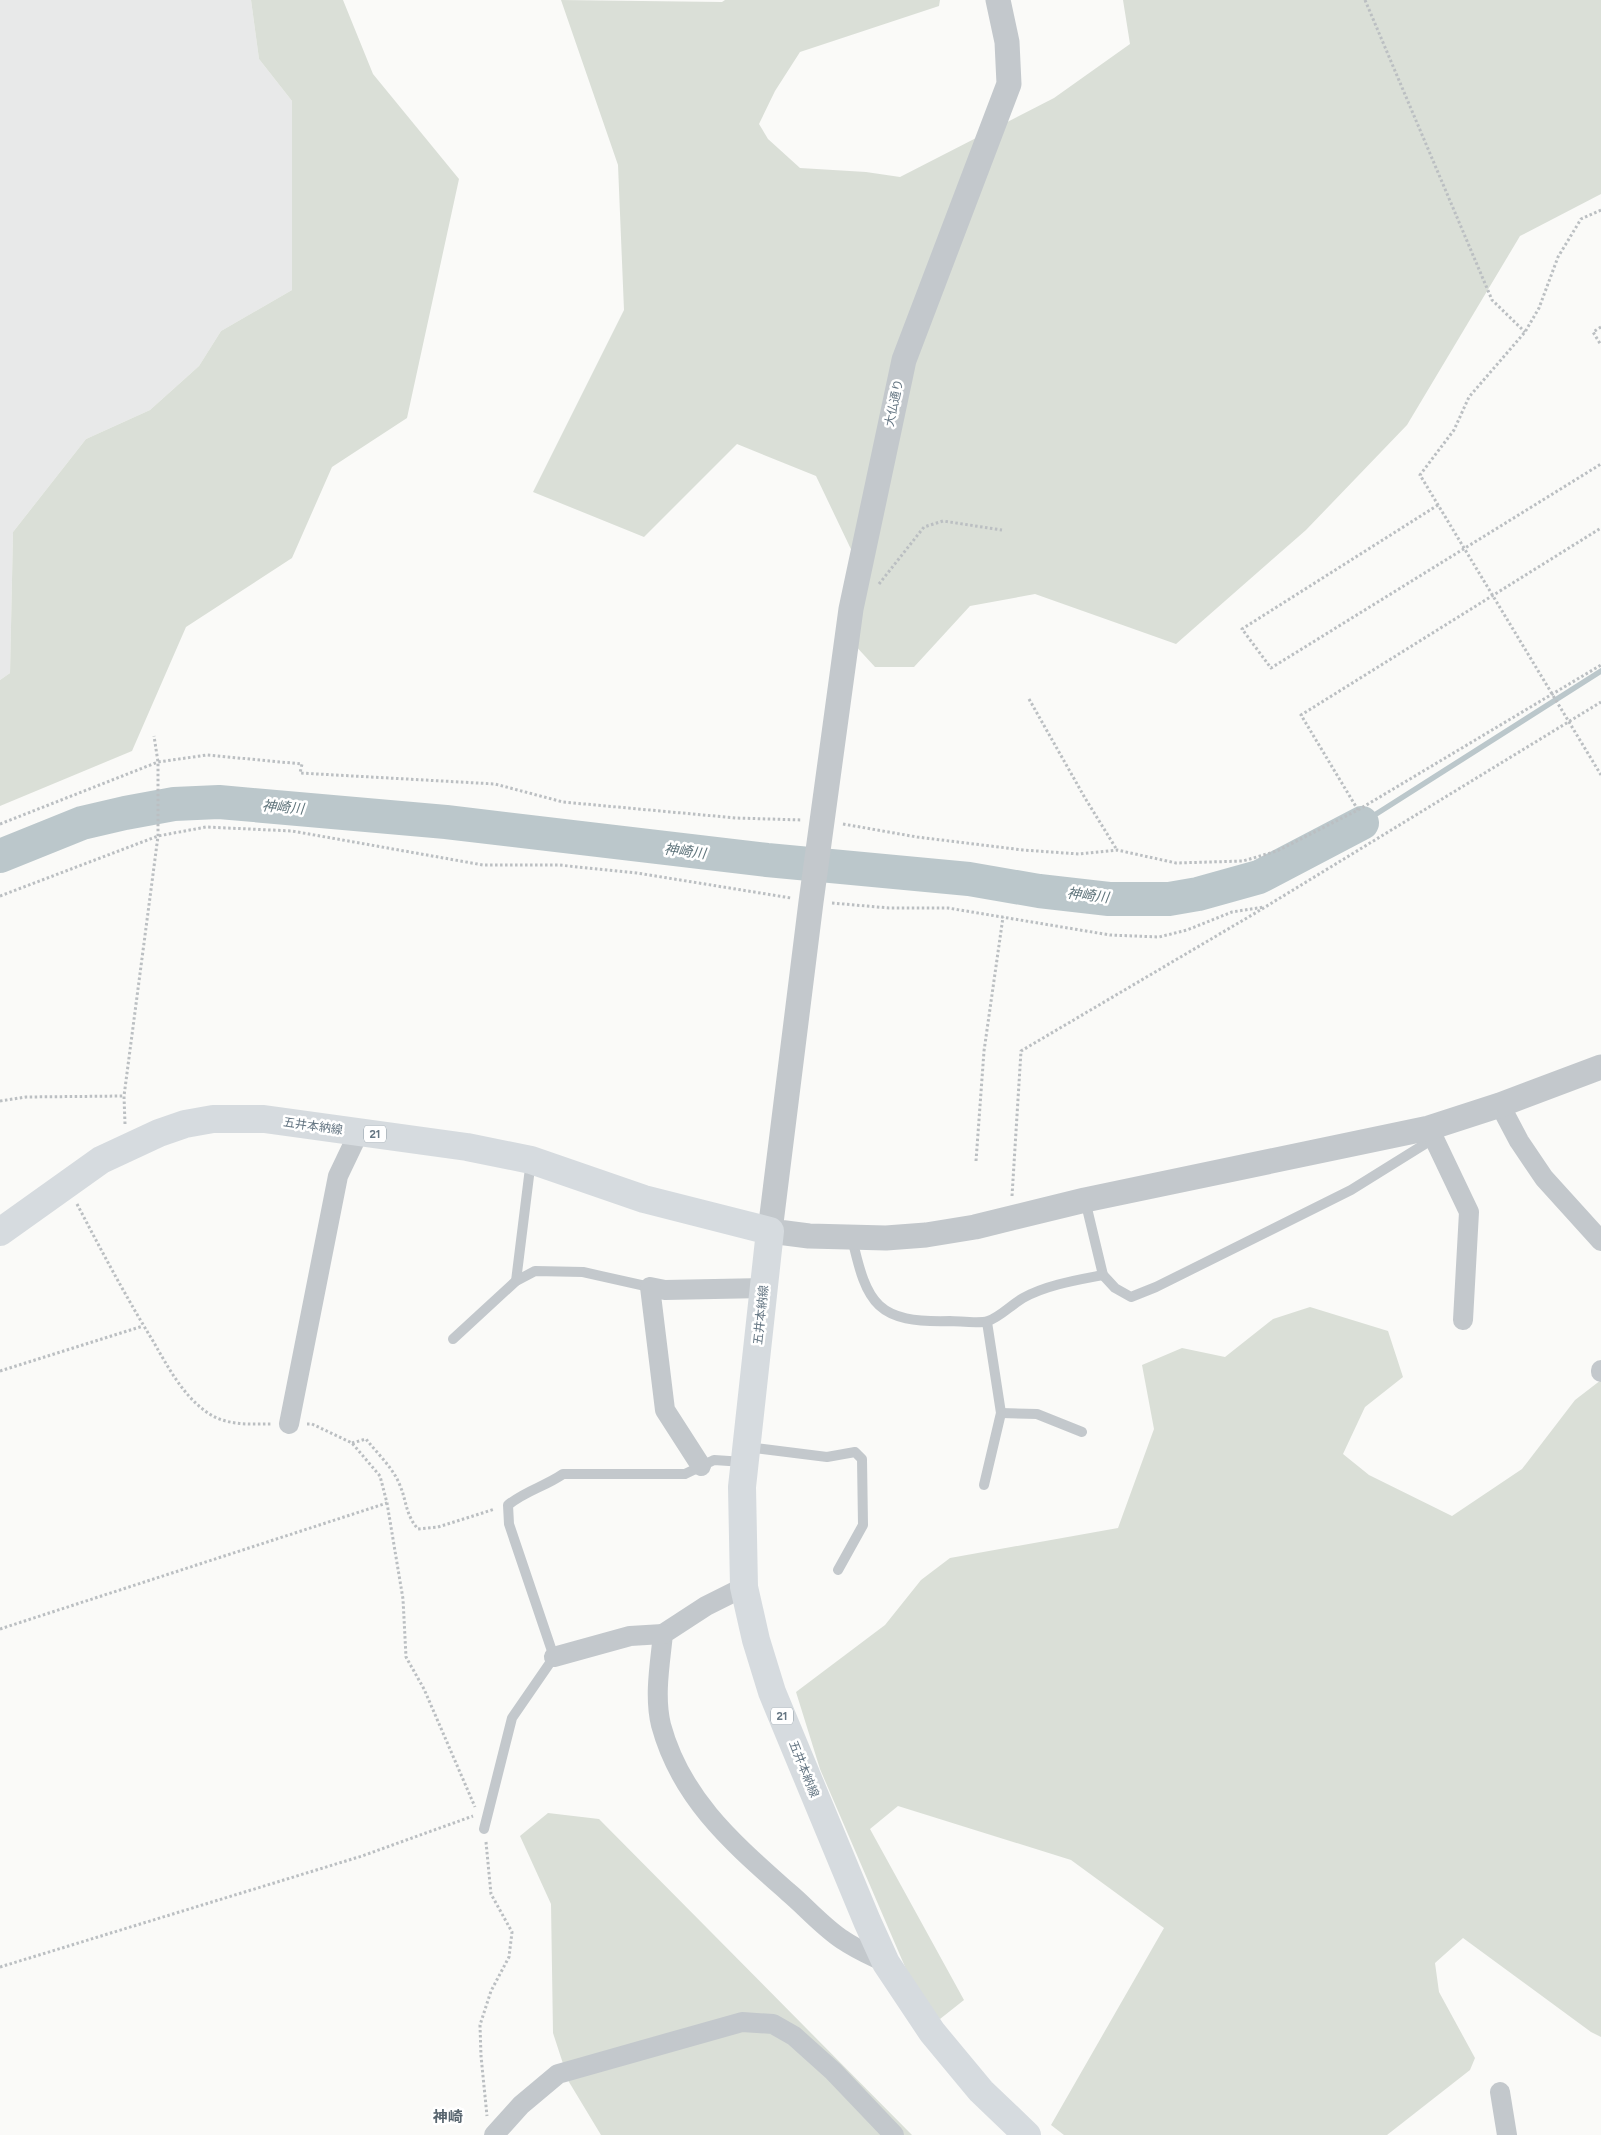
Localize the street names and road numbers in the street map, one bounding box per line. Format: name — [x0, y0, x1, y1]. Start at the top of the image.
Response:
street label: 大仏通り — [882, 378, 906, 428]
street label: 五井本納線 — [282, 1115, 344, 1137]
road number: 21 — [364, 1126, 386, 1142]
street label: 五井本納線 — [751, 1284, 771, 1346]
road number: 21 — [771, 1708, 793, 1724]
street label: 五井本納線 — [786, 1739, 822, 1799]

